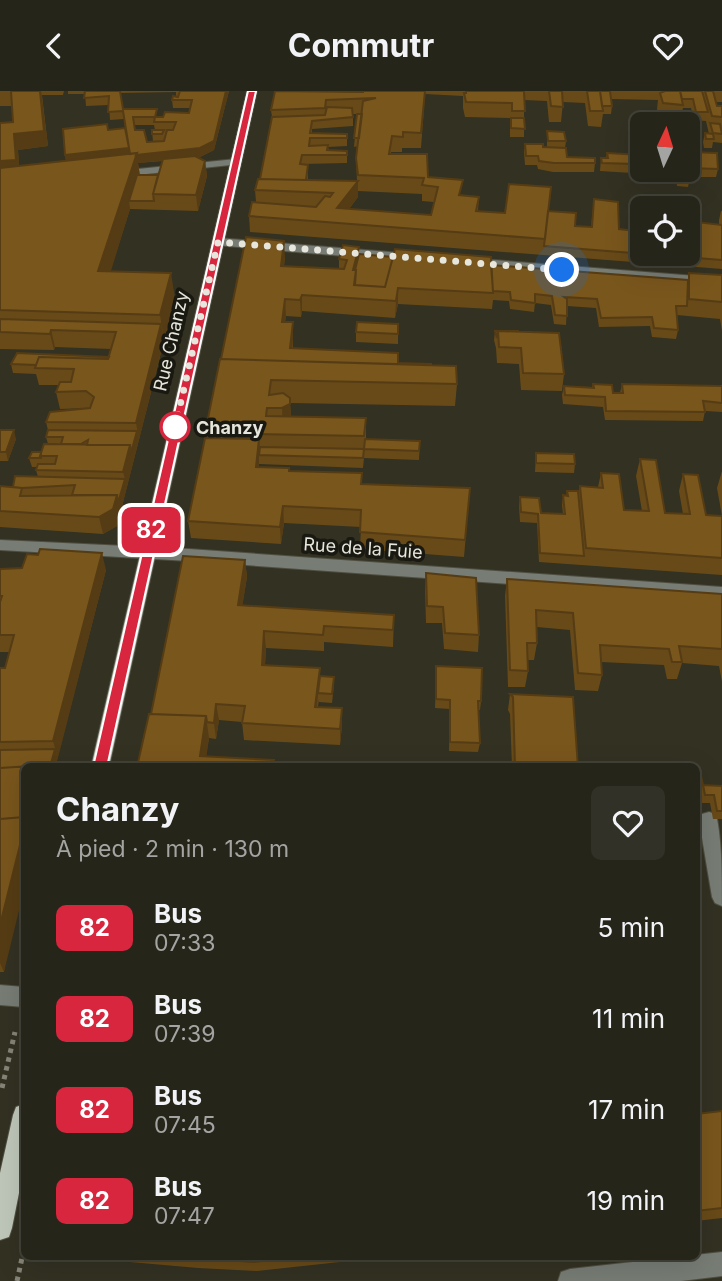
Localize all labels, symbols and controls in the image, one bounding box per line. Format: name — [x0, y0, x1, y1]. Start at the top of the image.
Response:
text: Commutr — [288, 26, 434, 65]
icon: back — [35, 27, 73, 65]
icon: heart — [649, 27, 687, 65]
north arrow — [630, 112, 700, 182]
map controls — [630, 112, 700, 266]
button: locate — [630, 196, 700, 266]
your location — [544, 252, 579, 287]
street label: Rue Chanzy — [149, 289, 193, 393]
marker: Chanzy — [160, 412, 190, 442]
place label: Chanzy — [196, 417, 263, 438]
line badge: 82 — [120, 507, 182, 553]
text: 82 — [136, 515, 166, 544]
street label: Rue de la Fuie — [303, 533, 423, 563]
button: heart — [591, 786, 665, 860]
text: Chanzy — [56, 789, 179, 829]
text: À pied · 2 min · 130 m — [56, 835, 289, 863]
text: Bus — [154, 898, 202, 929]
text: 5 min — [597, 912, 665, 943]
text: 82 — [79, 913, 110, 942]
text: 07:33 — [154, 929, 215, 957]
text: Bus — [154, 989, 202, 1020]
text: 11 min — [592, 1003, 665, 1034]
text: 82 — [79, 1004, 110, 1033]
text: 07:39 — [154, 1020, 215, 1048]
text: Bus — [154, 1080, 202, 1111]
text: 17 min — [588, 1094, 665, 1125]
text: 82 — [79, 1095, 110, 1124]
text: 07:45 — [154, 1111, 216, 1139]
text: Bus — [154, 1171, 202, 1202]
text: 19 min — [587, 1185, 665, 1216]
text: 82 — [79, 1186, 110, 1215]
text: 07:47 — [154, 1202, 215, 1230]

